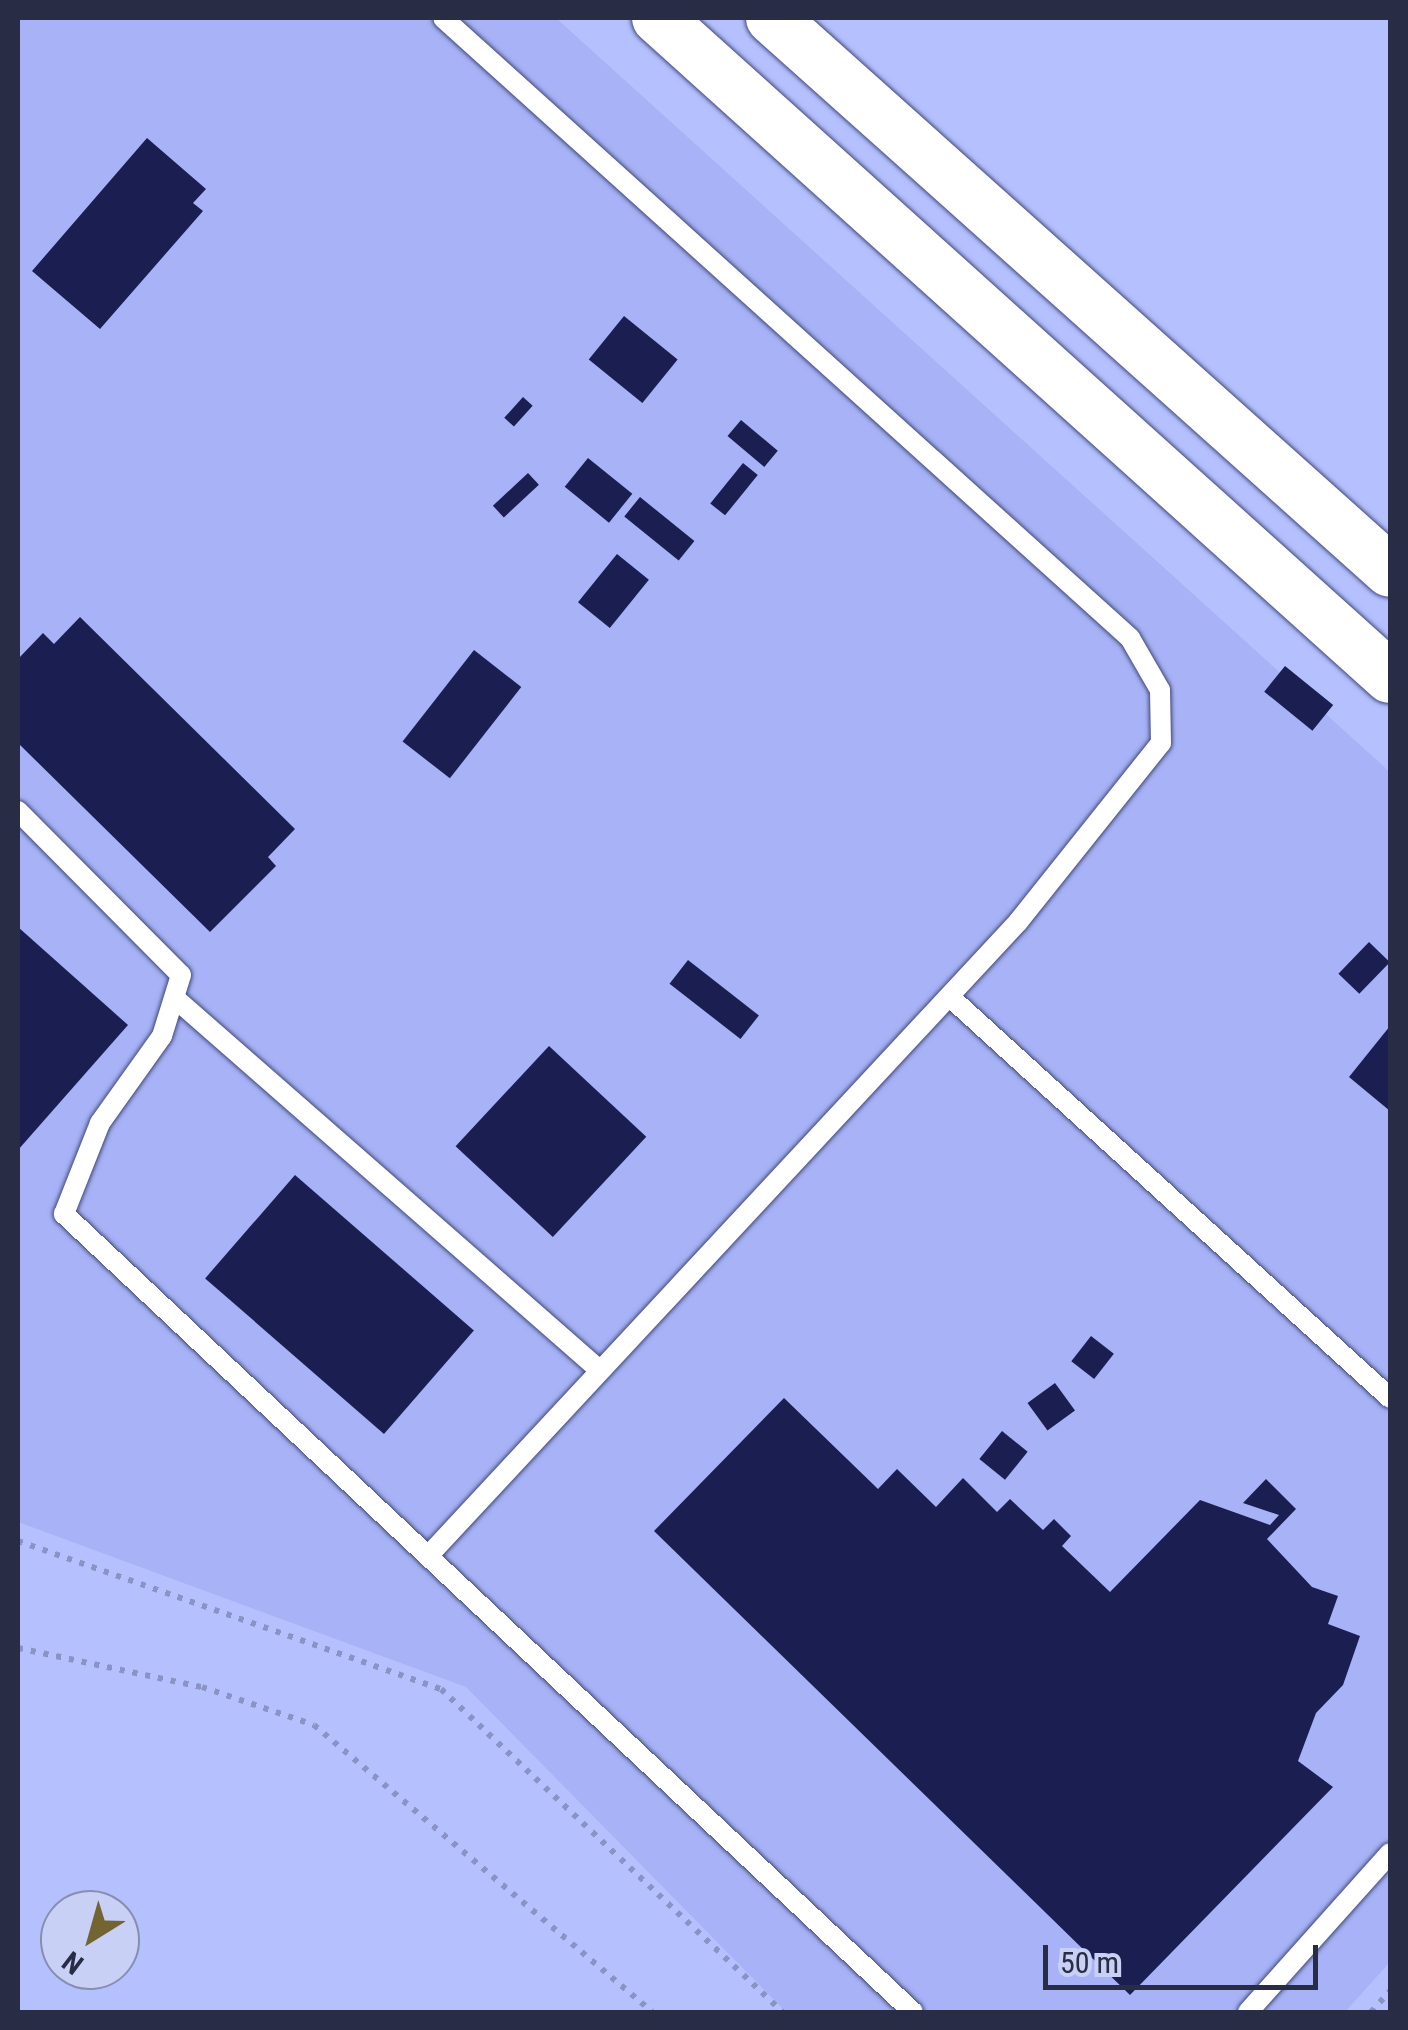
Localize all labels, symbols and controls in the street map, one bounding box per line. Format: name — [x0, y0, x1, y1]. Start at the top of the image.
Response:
north arrow — [40, 1890, 140, 1990]
scale bar — [1048, 1925, 1323, 1987]
text: N — [56, 1944, 90, 1981]
text: 50 m — [1060, 1945, 1119, 1980]

